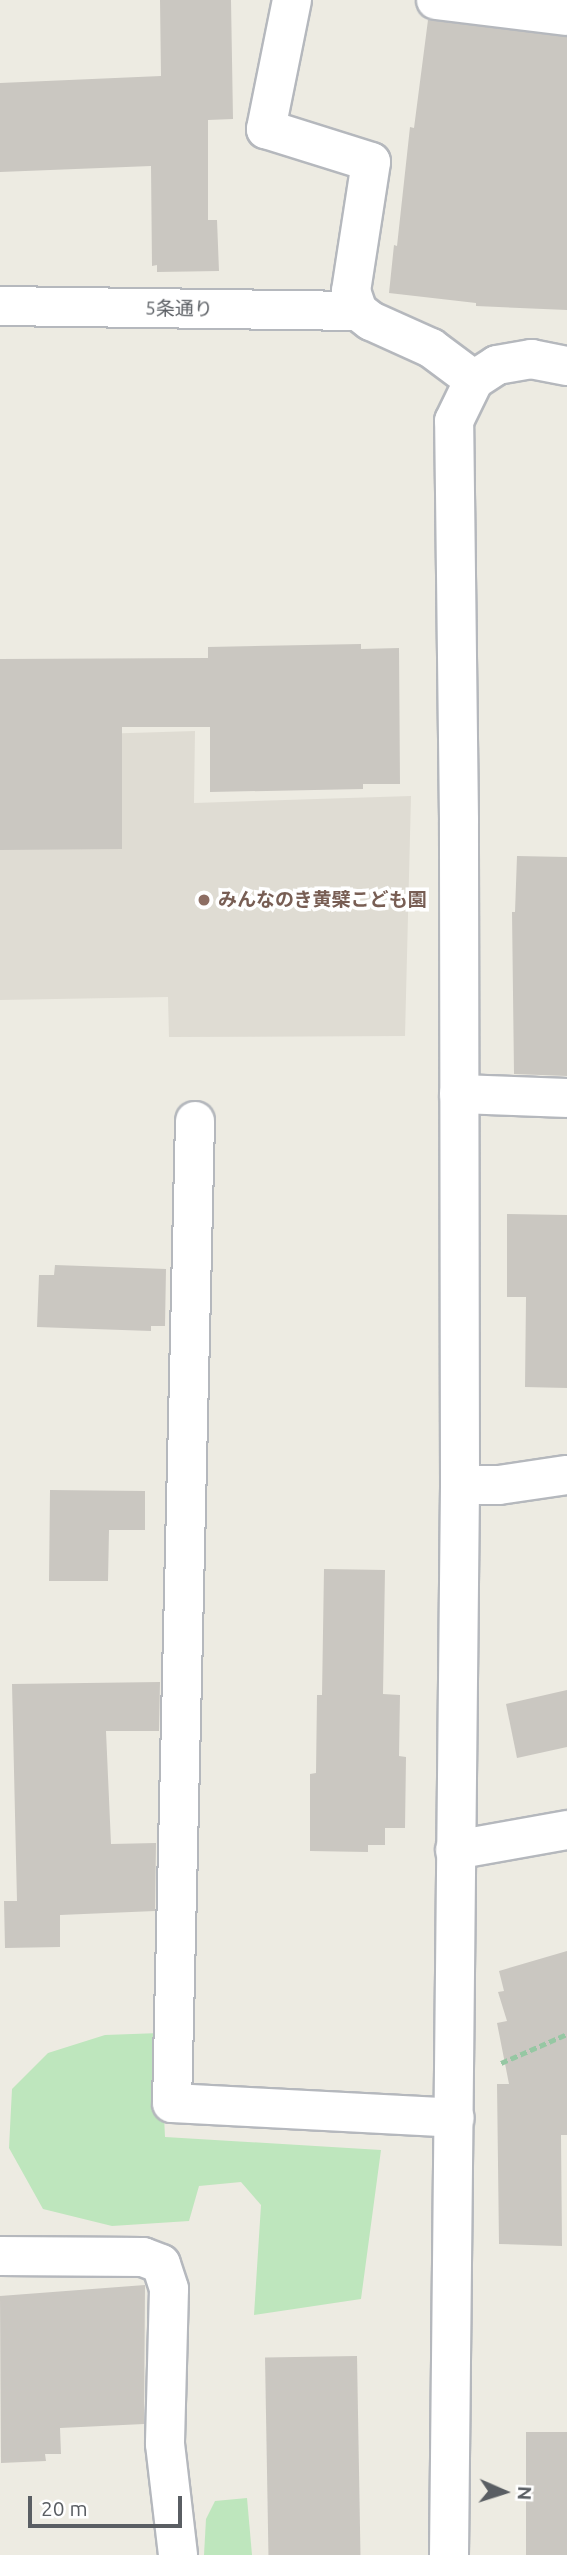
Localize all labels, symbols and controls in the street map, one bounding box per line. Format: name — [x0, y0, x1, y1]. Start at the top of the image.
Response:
street label: 5条通り — [145, 297, 213, 321]
place label: みんなのき黄檗こども園 — [218, 889, 427, 911]
marker: みんなのき黄檗こども園 — [196, 892, 212, 908]
north arrow — [469, 2457, 539, 2527]
scale bar — [32, 2482, 186, 2526]
text: N — [514, 2485, 536, 2501]
text: 20 m — [41, 2496, 88, 2520]

